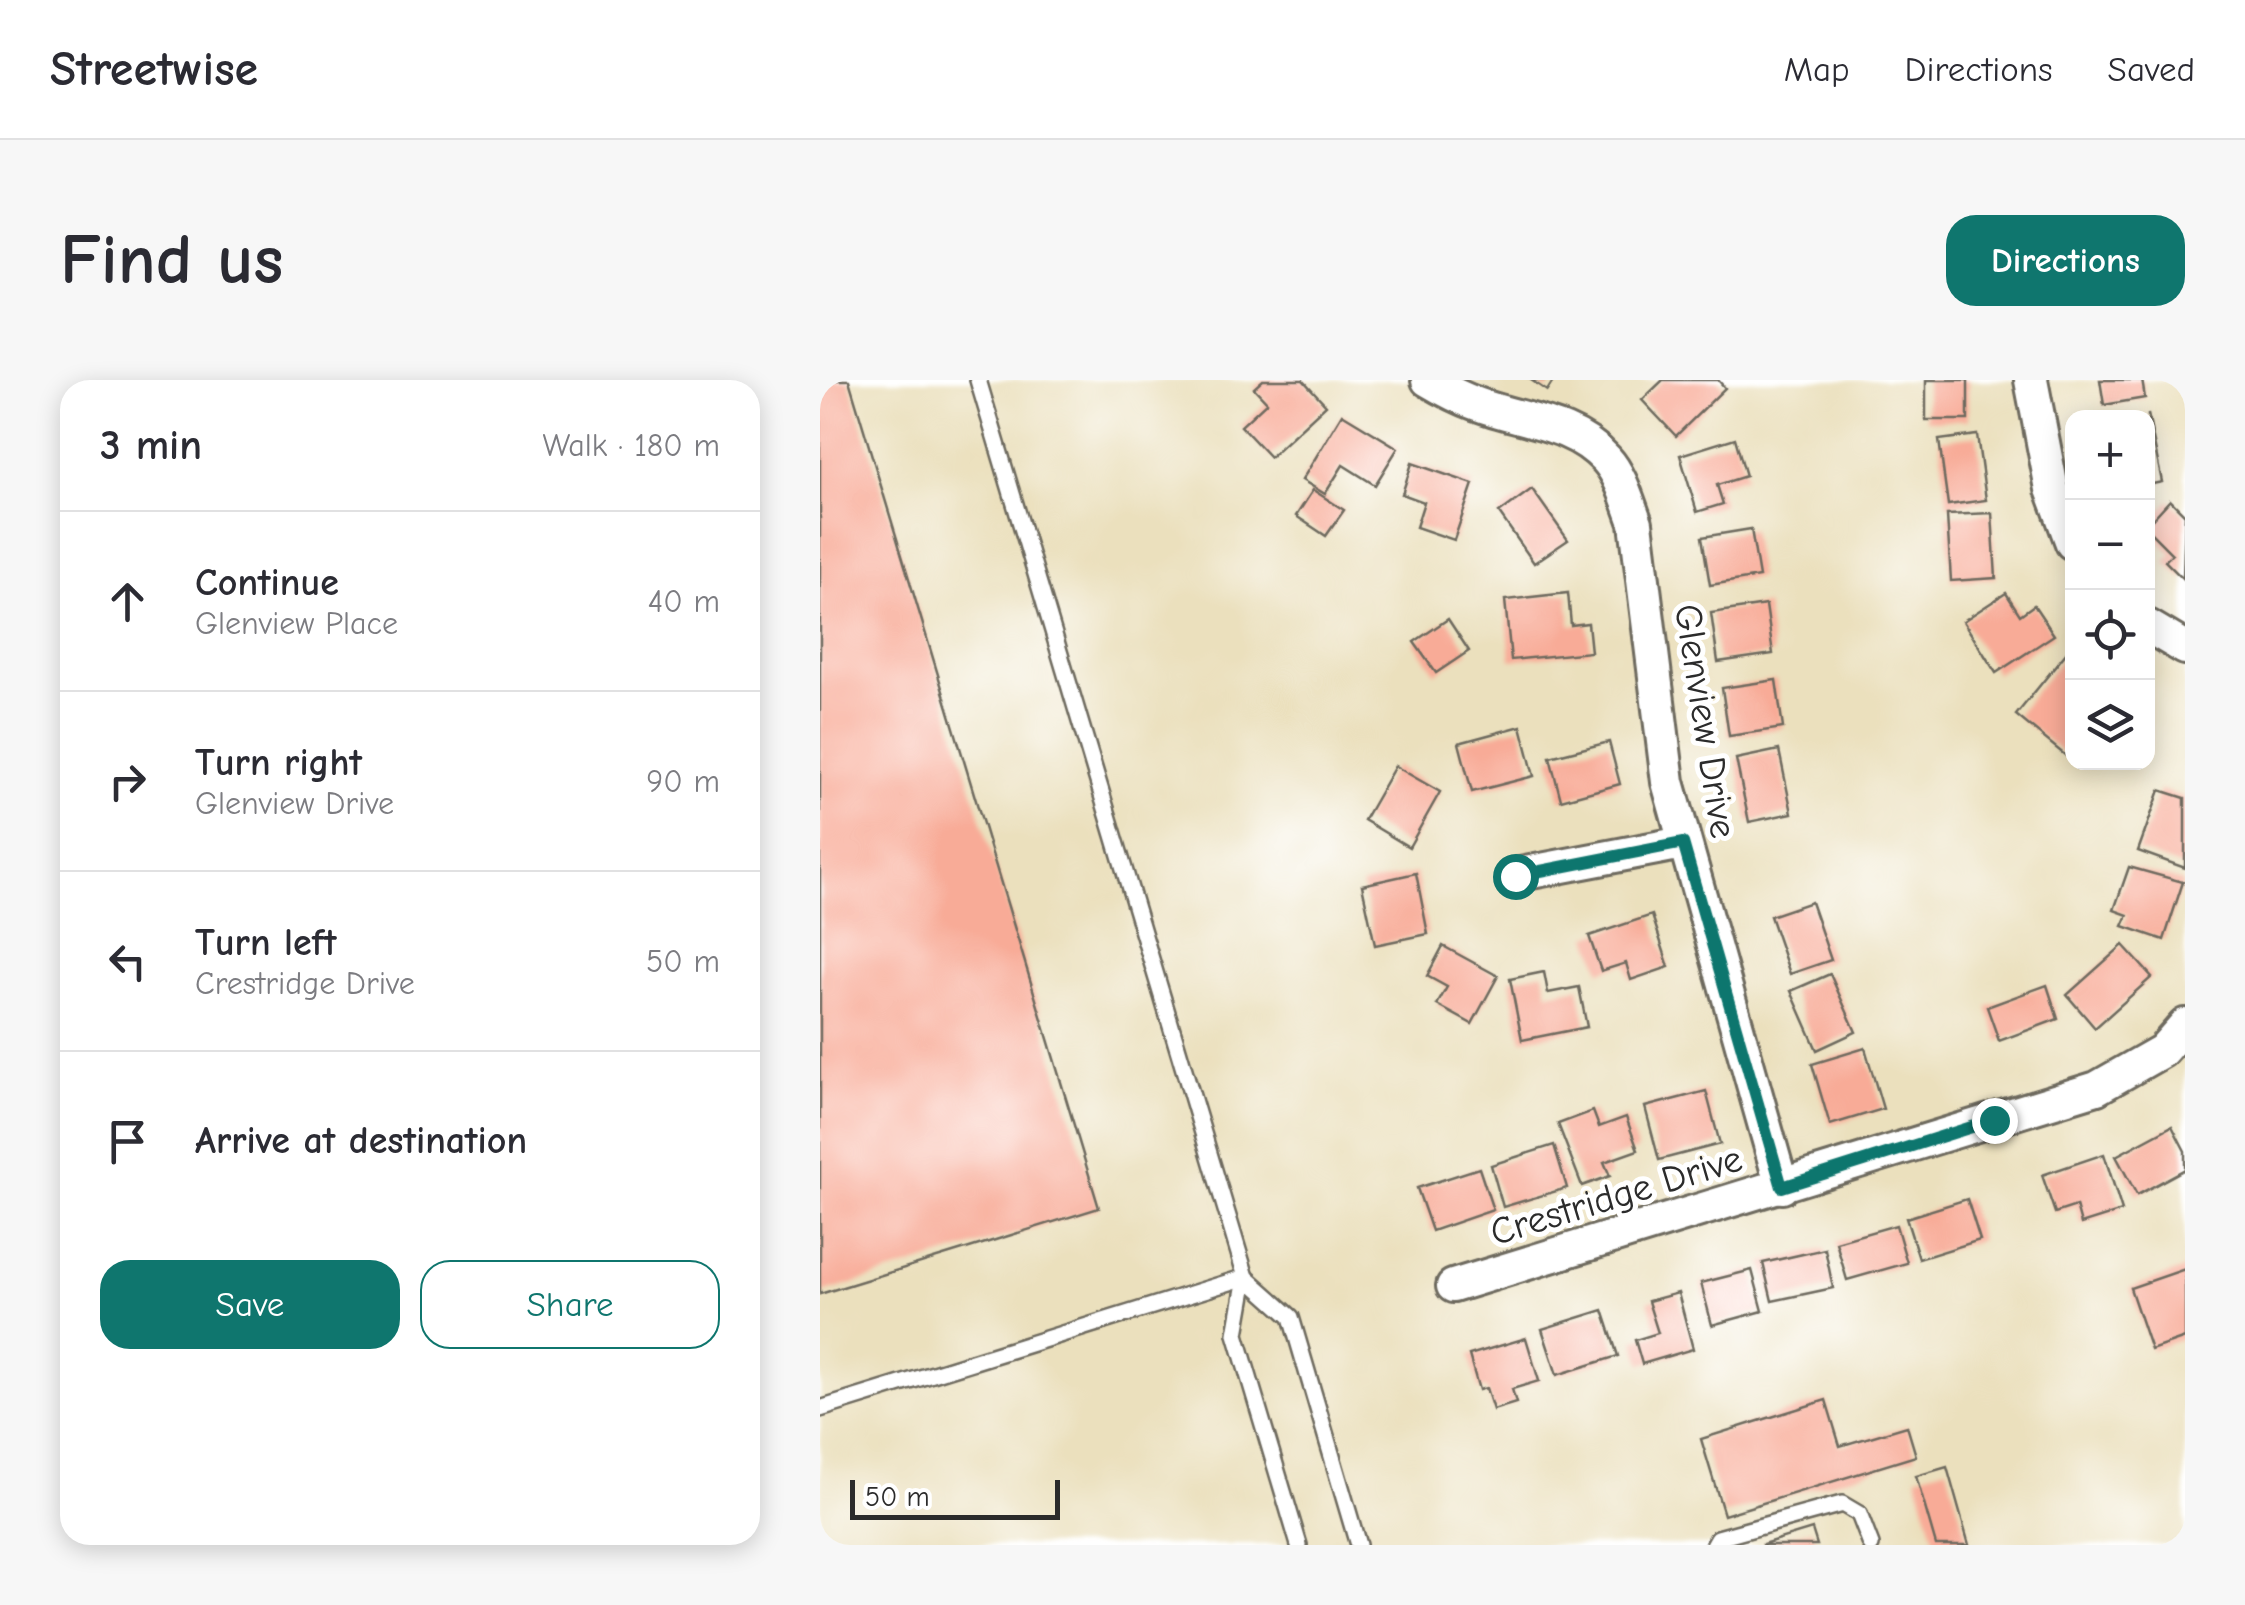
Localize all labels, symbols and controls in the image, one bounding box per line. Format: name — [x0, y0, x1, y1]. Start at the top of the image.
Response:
text: Streetwise — [50, 42, 258, 97]
text: Map — [1784, 49, 1850, 90]
text: Directions — [1905, 49, 2053, 90]
text: Saved — [2108, 49, 2195, 90]
button: Directions — [1946, 215, 2185, 306]
text: Find us — [60, 220, 283, 301]
map controls — [2065, 410, 2155, 770]
button: + — [2065, 410, 2155, 500]
text: 3 min — [100, 421, 202, 470]
text: Walk · 180 m — [543, 427, 720, 464]
button: − — [2065, 500, 2155, 590]
text: Continue — [195, 561, 339, 605]
icon: ahead — [100, 574, 155, 629]
text: 40 m — [648, 583, 720, 620]
button: locate — [2065, 590, 2155, 680]
street label: Glenview Drive — [1665, 601, 1745, 841]
text: Glenview Place — [195, 605, 398, 642]
button: layers — [2065, 680, 2155, 770]
text: Turn right — [195, 741, 362, 785]
icon: right — [100, 754, 155, 809]
text: 90 m — [646, 763, 720, 800]
text: Glenview Drive — [195, 785, 394, 822]
route start — [1493, 854, 1539, 900]
text: Turn left — [195, 921, 336, 965]
icon: left — [100, 934, 155, 989]
text: 50 m — [646, 943, 720, 980]
text: Crestridge Drive — [195, 965, 415, 1002]
route end — [1972, 1098, 2018, 1144]
icon: arrive — [100, 1114, 155, 1169]
text: Arrive at destination — [195, 1119, 527, 1163]
street label: Crestridge Drive — [1485, 1137, 1747, 1255]
button: Save — [100, 1260, 400, 1349]
button: Share — [420, 1260, 720, 1349]
scale bar — [850, 1475, 1060, 1520]
text: 50 m — [865, 1481, 930, 1513]

